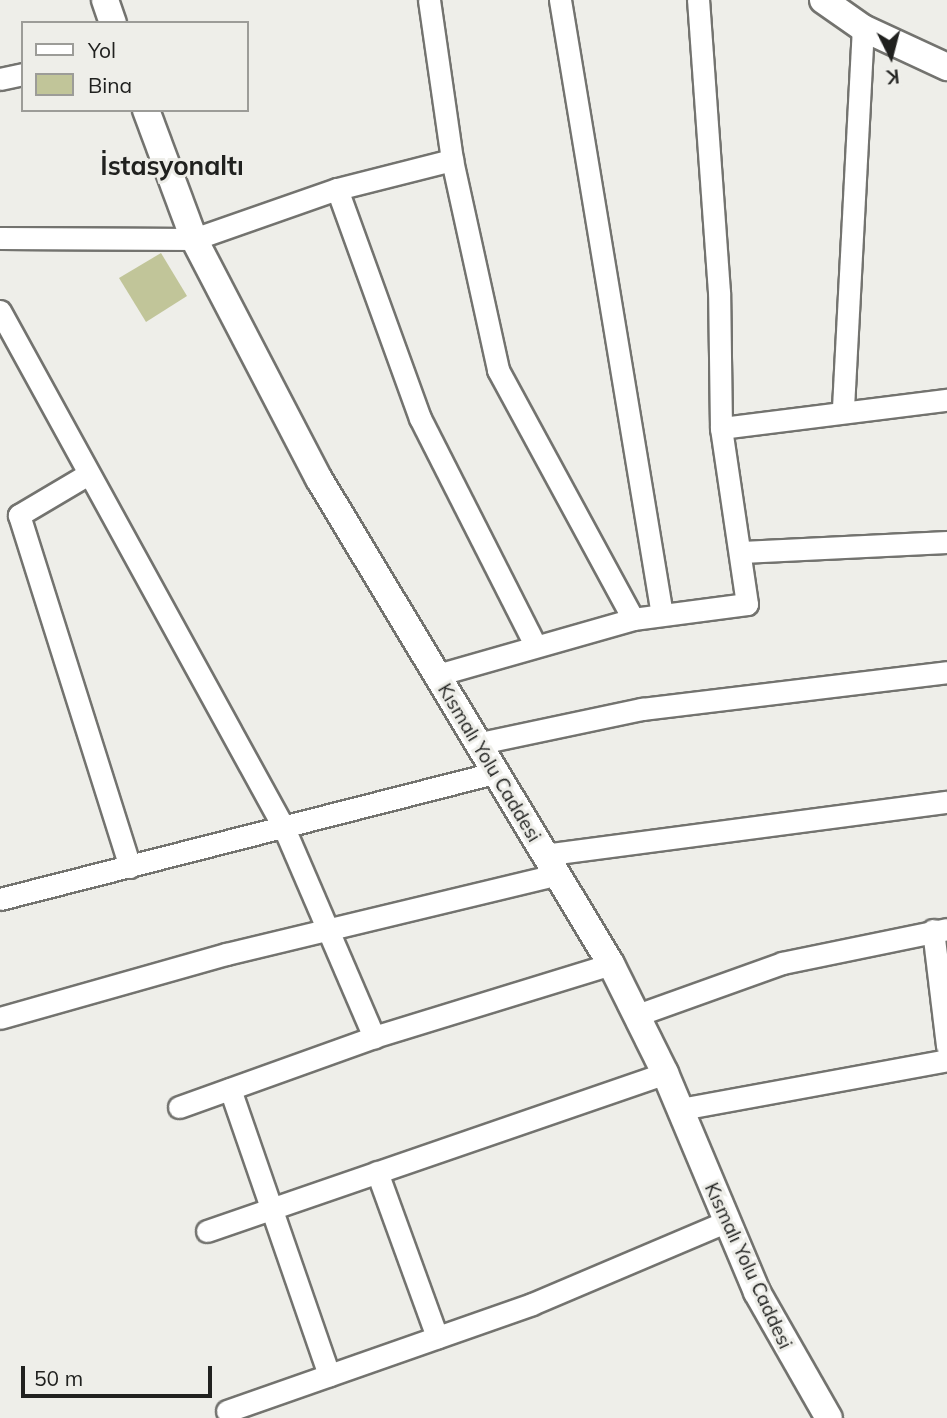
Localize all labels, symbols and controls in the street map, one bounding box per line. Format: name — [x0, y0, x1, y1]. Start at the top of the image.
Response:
legend — [21, 21, 248, 112]
north arrow — [856, 21, 926, 91]
text: Yol — [88, 37, 116, 63]
text: K — [886, 64, 901, 89]
text: Bina — [88, 72, 132, 98]
district label: İstasyonaltı — [100, 150, 244, 182]
street label: Kısmalı Yolu Caddesi — [433, 680, 545, 846]
street label: Kısmalı Yolu Caddesi — [700, 1179, 796, 1353]
scale bar — [24, 1352, 215, 1396]
text: 50 m — [34, 1365, 83, 1391]

